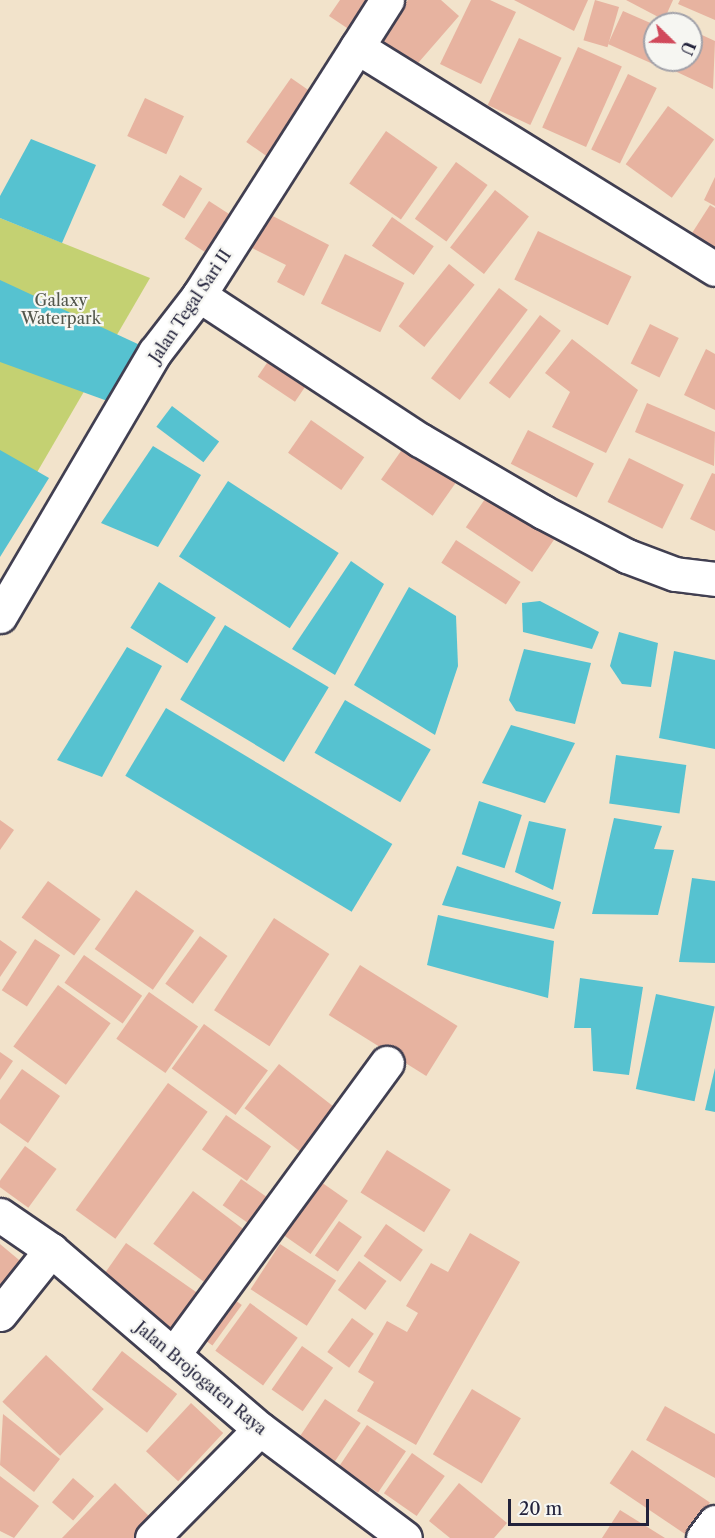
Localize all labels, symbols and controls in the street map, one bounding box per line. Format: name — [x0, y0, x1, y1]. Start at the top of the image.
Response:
north arrow — [643, 12, 703, 72]
text: U — [676, 38, 699, 58]
street label: Jalan Tegal Sari II — [145, 246, 235, 366]
park label: Galaxy Waterpark — [21, 290, 101, 328]
street label: Jalan Brojogaten Raya — [131, 1317, 271, 1439]
scale bar — [511, 1487, 652, 1525]
text: 20 m — [519, 1498, 562, 1520]

